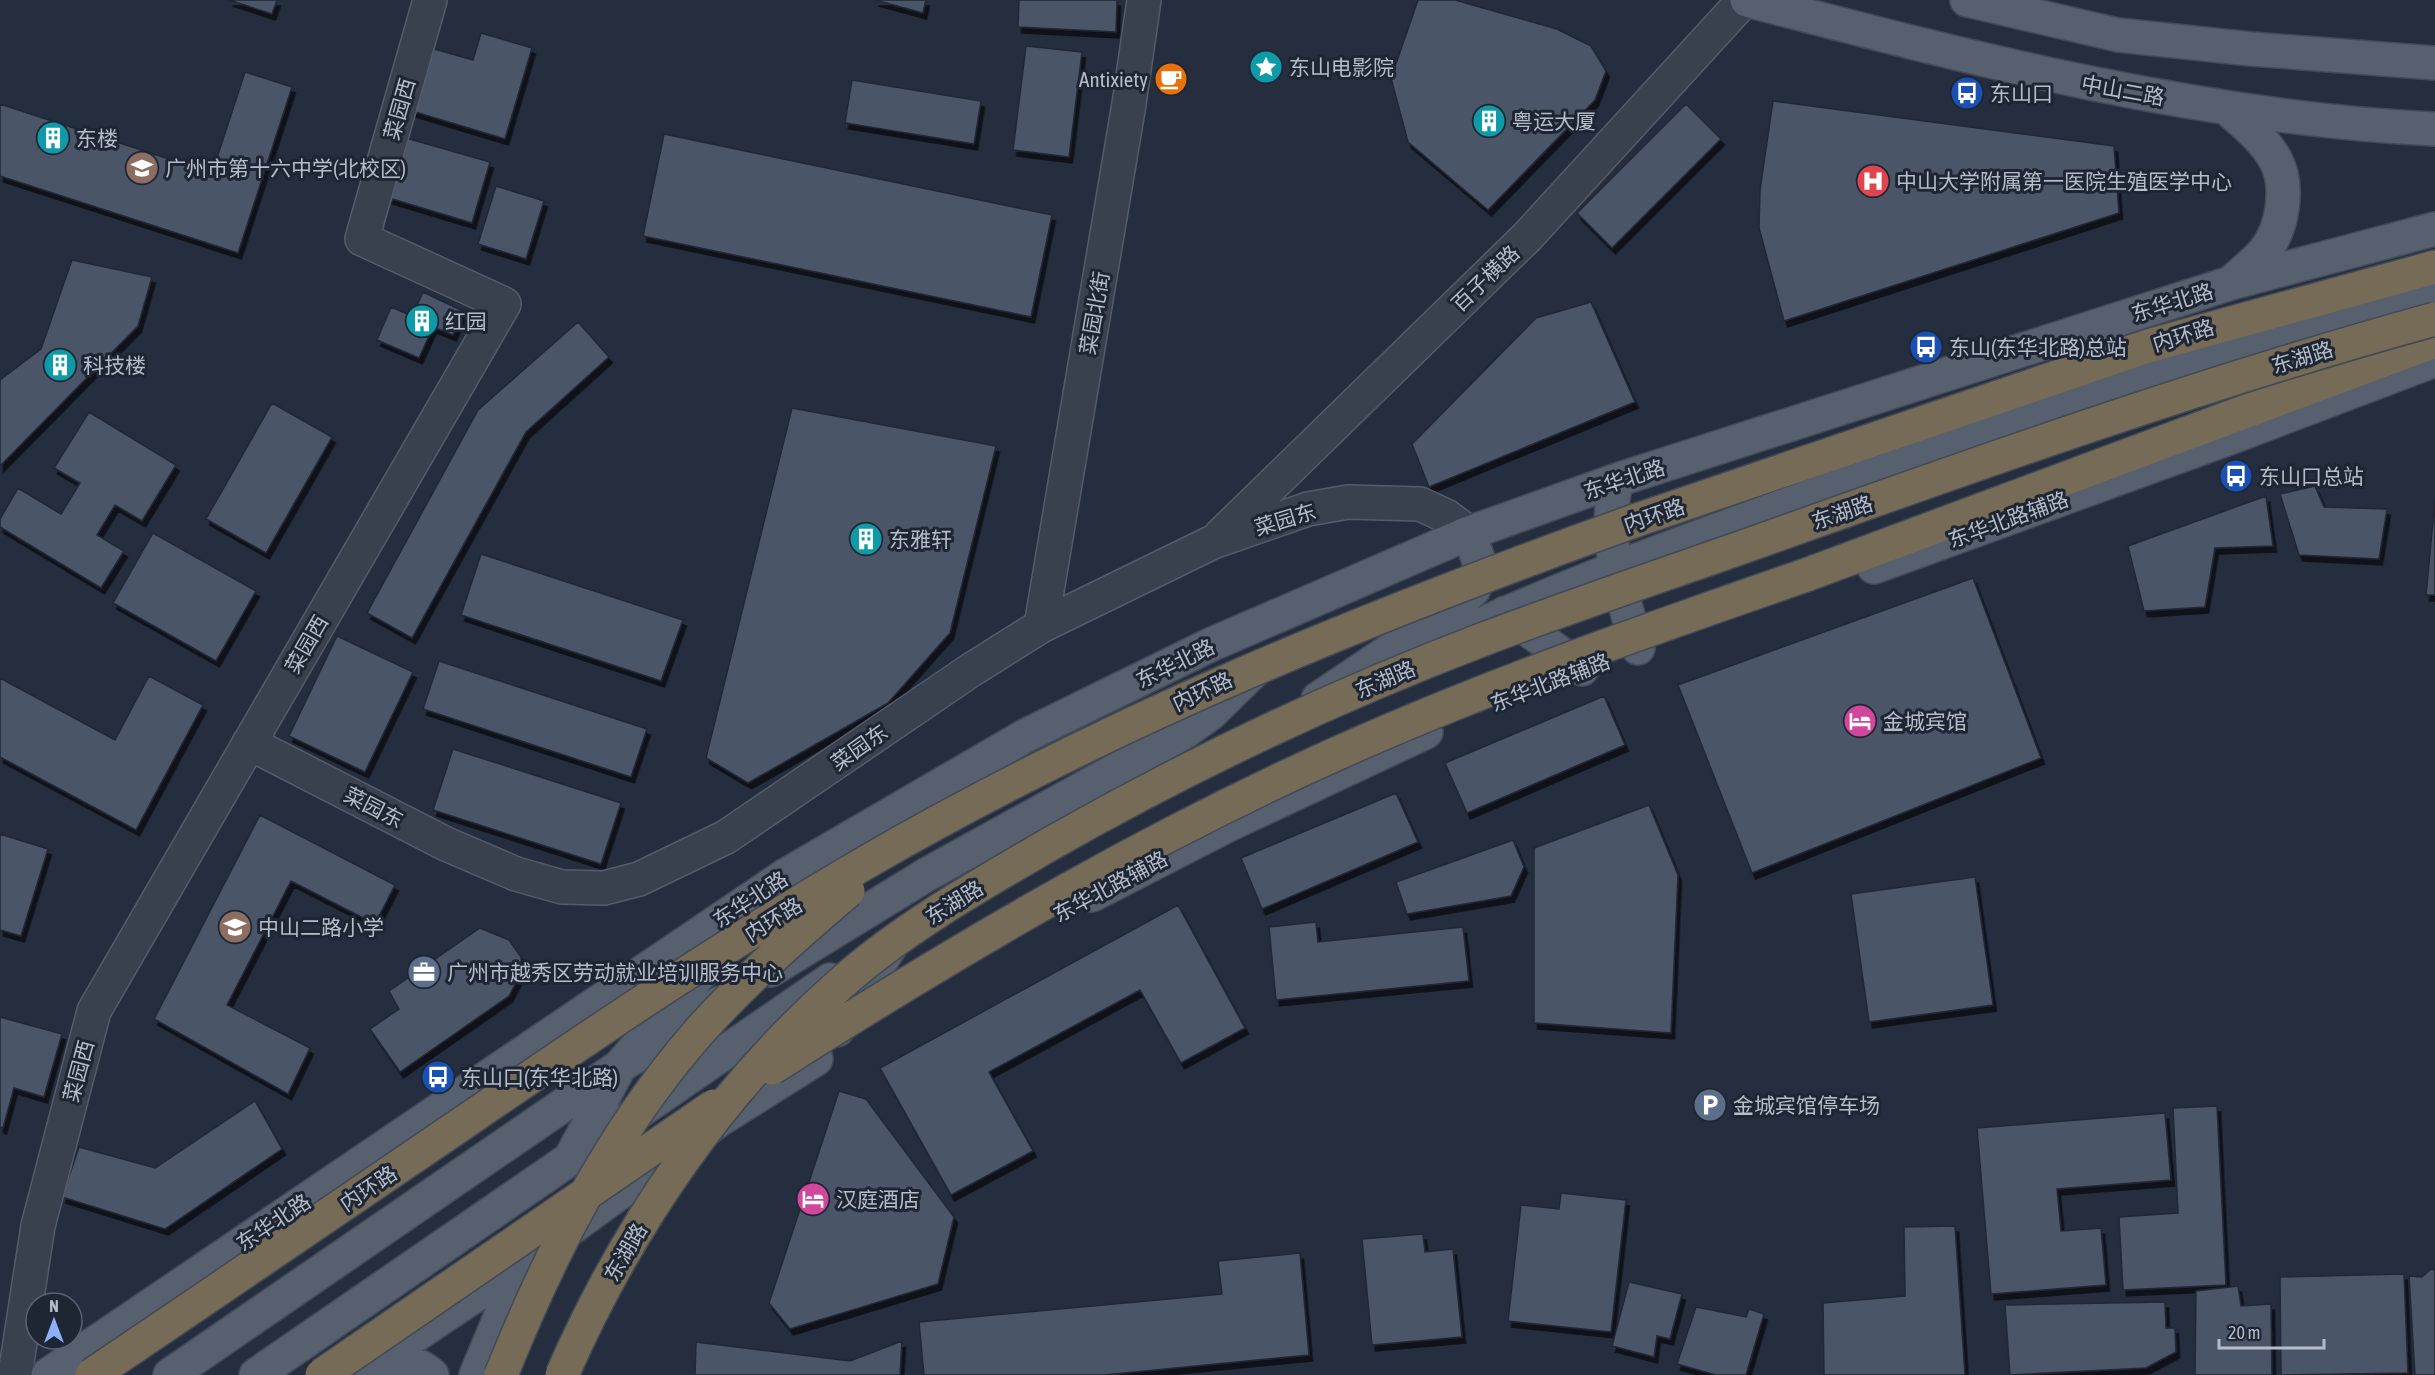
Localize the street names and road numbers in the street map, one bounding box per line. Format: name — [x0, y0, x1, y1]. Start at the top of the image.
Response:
street label: 中山二路 — [2080, 71, 2166, 109]
street label: 菜园西 — [379, 75, 419, 143]
street label: 百子横路 — [1446, 240, 1524, 316]
street label: 菜园北街 — [1075, 270, 1113, 356]
street label: 东华北路 — [2128, 278, 2216, 326]
street label: 内环路 — [2149, 314, 2217, 356]
street label: 东湖路 — [2268, 336, 2336, 378]
street label: 东华北路 — [1580, 455, 1668, 503]
street label: 东华北路辅路 — [1945, 486, 2071, 552]
street label: 东湖路 — [1808, 490, 1876, 534]
street label: 内环路 — [1620, 493, 1688, 537]
street label: 菜园东 — [1251, 498, 1319, 540]
street label: 菜园西 — [280, 611, 332, 677]
street label: 东华北路 — [1132, 634, 1218, 692]
street label: 东华北路辅路 — [1487, 648, 1613, 716]
street label: 东湖路 — [1351, 656, 1419, 702]
street label: 内环路 — [1168, 667, 1236, 715]
street label: 菜园东 — [826, 719, 892, 775]
street label: 菜园东 — [340, 782, 408, 832]
street label: 东华北路辅路 — [1049, 846, 1171, 926]
street label: 东华北路 — [708, 866, 792, 932]
street label: 东湖路 — [921, 875, 987, 929]
street label: 内环路 — [740, 892, 806, 946]
street label: 菜园西 — [58, 1037, 98, 1105]
street label: 内环路 — [335, 1160, 401, 1216]
street label: 东华北路 — [231, 1189, 315, 1255]
street label: 东湖路 — [599, 1219, 651, 1285]

